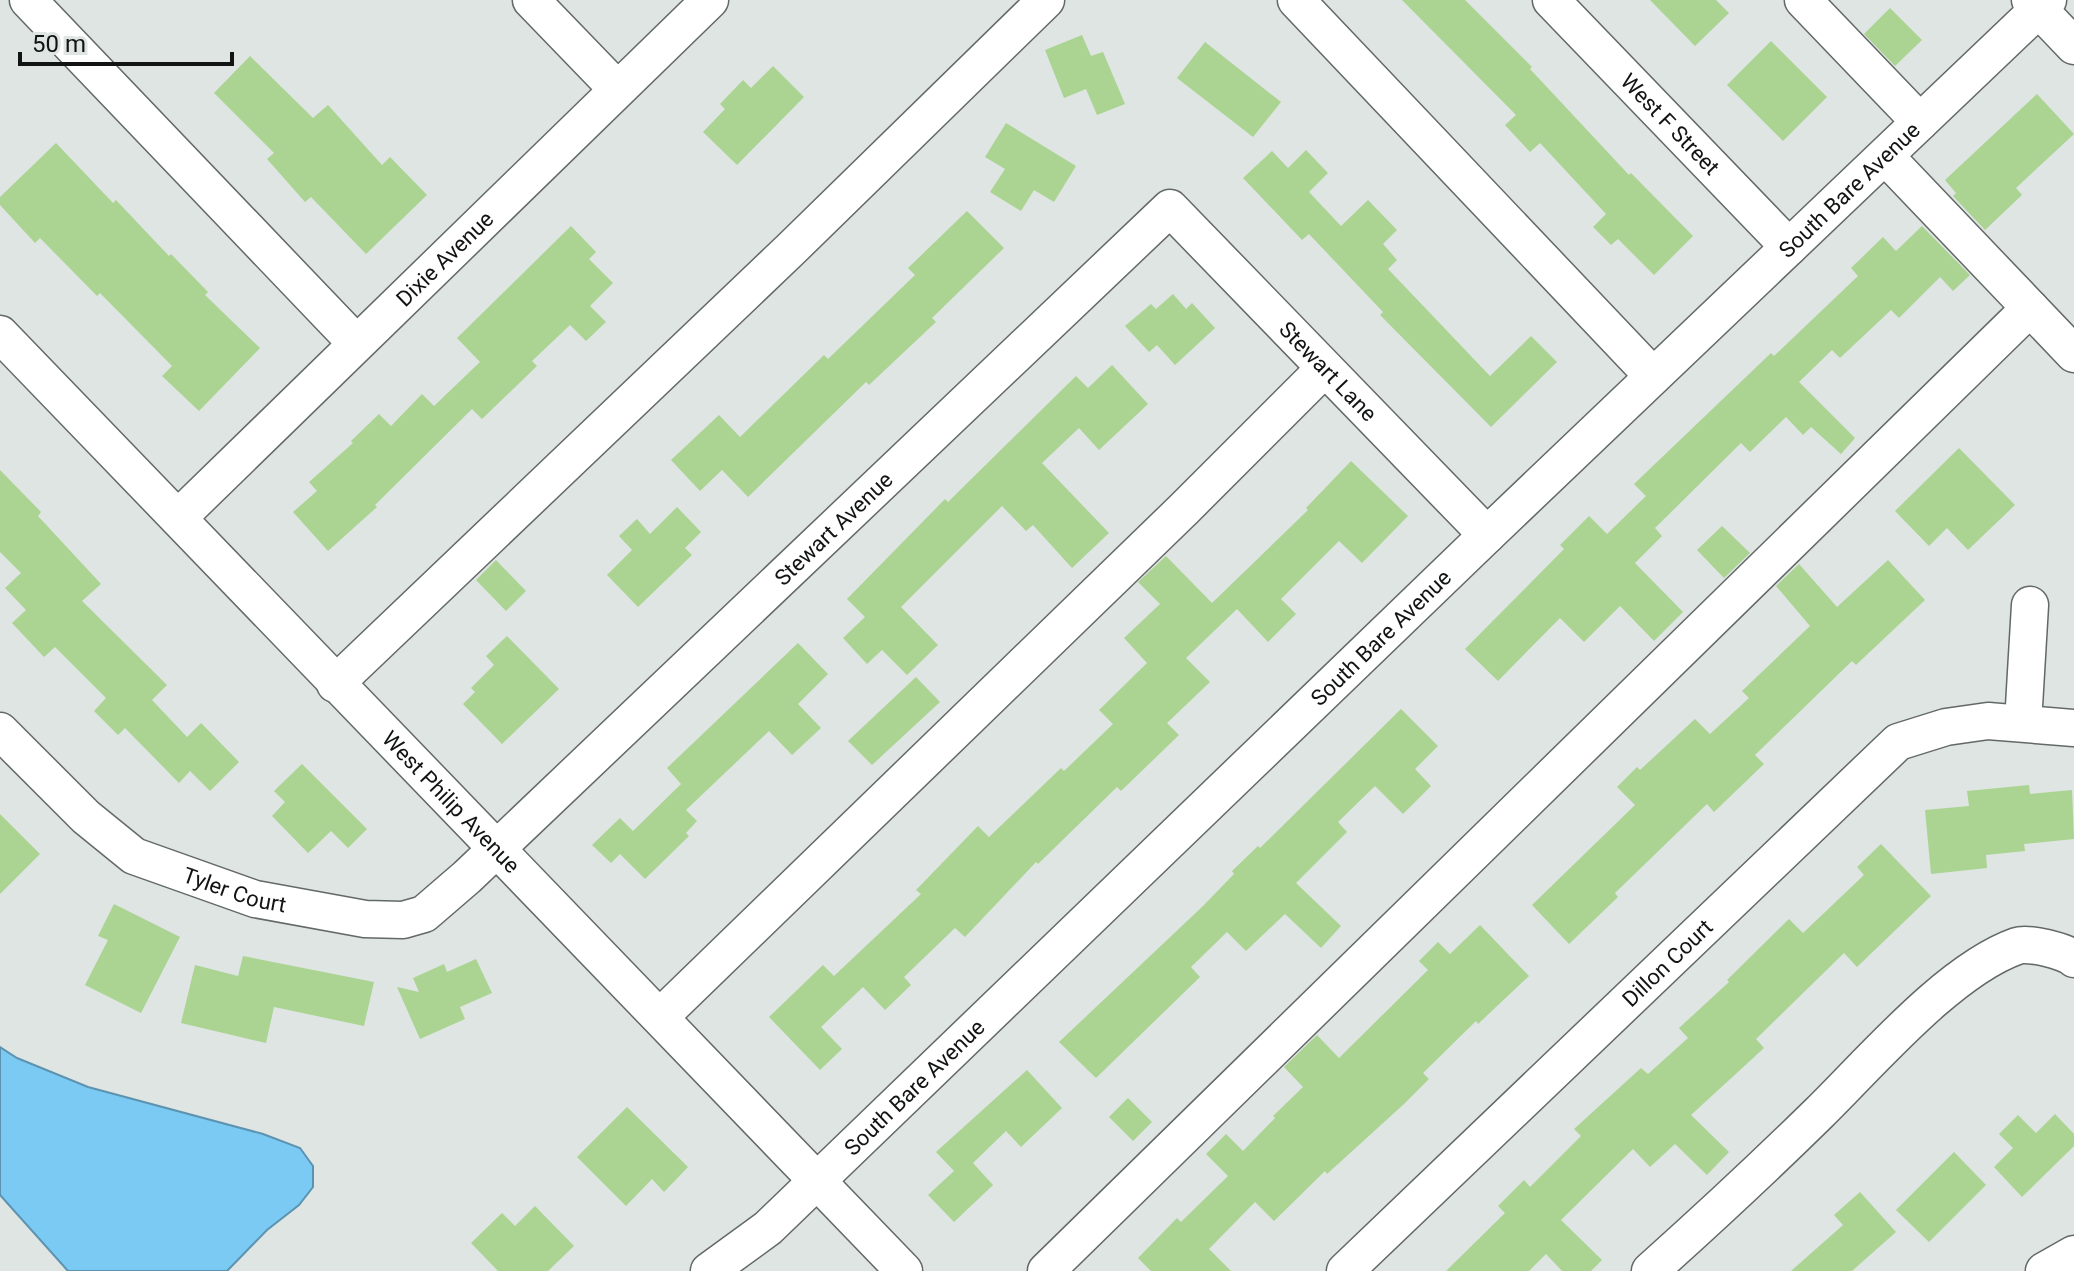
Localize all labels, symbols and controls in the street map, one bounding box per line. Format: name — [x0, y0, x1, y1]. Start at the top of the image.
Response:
scale bar — [20, 16, 232, 66]
text: 50 m — [32, 30, 86, 58]
street label: West F Street — [1616, 69, 1724, 180]
street label: South Bare Avenue — [1774, 117, 1925, 263]
street label: Dixie Avenue — [391, 206, 498, 311]
street label: Stewart Lane — [1274, 317, 1382, 426]
street label: Stewart Avenue — [770, 467, 898, 591]
street label: South Bare Avenue — [1306, 565, 1456, 711]
street label: West Philip Avenue — [377, 726, 525, 878]
street label: Tyler Court — [180, 862, 288, 917]
street label: Dillon Court — [1617, 914, 1718, 1012]
street label: South Bare Avenue — [839, 1014, 990, 1161]

